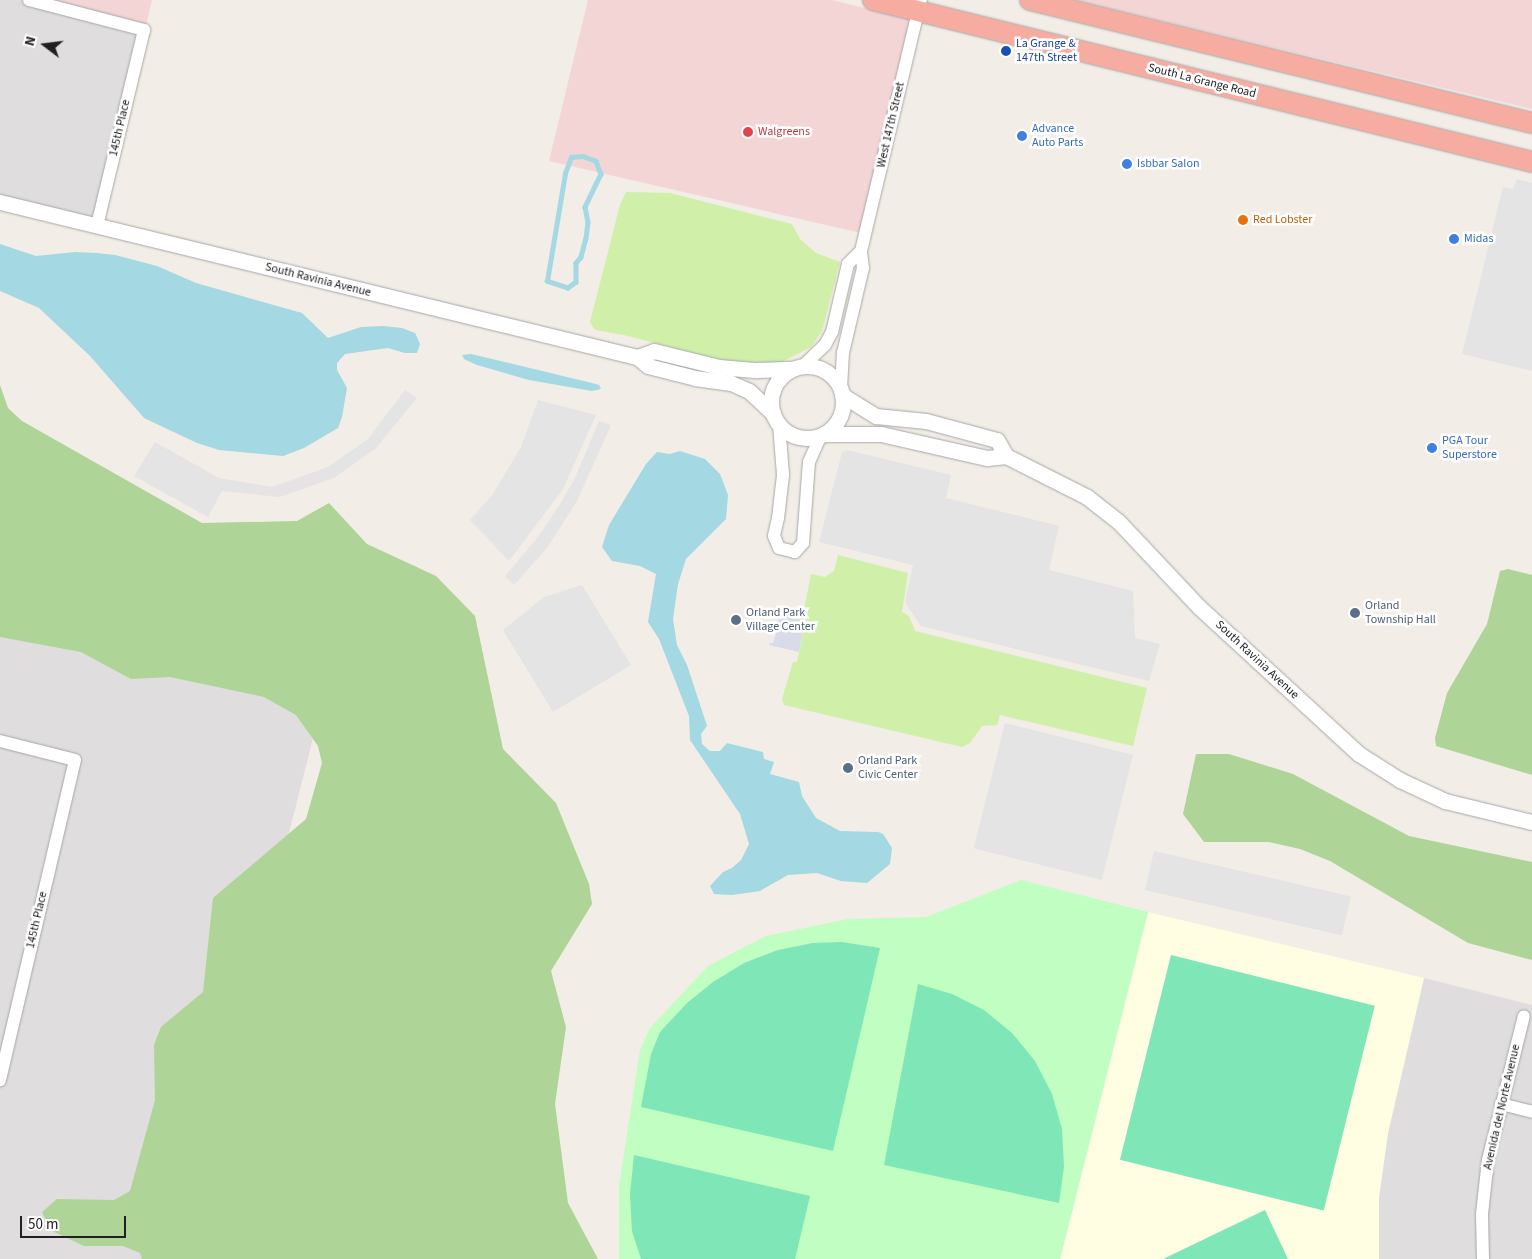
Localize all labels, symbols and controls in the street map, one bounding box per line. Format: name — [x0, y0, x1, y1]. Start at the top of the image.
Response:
north arrow — [20, 20, 70, 70]
text: N — [20, 34, 41, 48]
place label: La Grange & 147th Street — [1016, 37, 1077, 65]
marker: La Grange & 147th Street — [1000, 45, 1012, 57]
street label: South La Grange Road — [1147, 61, 1257, 101]
street label: West 147th Street — [874, 81, 908, 169]
street label: 145th Place — [106, 98, 134, 158]
place label: Advance Auto Parts — [1032, 122, 1083, 150]
place label: Walgreens — [758, 125, 810, 139]
marker: Walgreens — [742, 126, 754, 138]
marker: Advance Auto Parts — [1016, 130, 1028, 142]
place label: Isbbar Salon — [1137, 157, 1199, 171]
marker: Isbbar Salon — [1121, 158, 1133, 170]
place label: Red Lobster — [1253, 213, 1312, 227]
marker: Red Lobster — [1237, 214, 1249, 226]
place label: Midas — [1464, 232, 1493, 246]
marker: Midas — [1448, 233, 1460, 245]
street label: South Ravinia Avenue — [263, 260, 373, 300]
place label: PGA Tour Superstore — [1442, 434, 1497, 462]
marker: PGA Tour Superstore — [1426, 442, 1438, 454]
place label: Orland Township Hall — [1365, 599, 1436, 627]
place label: Orland Park Village Center — [746, 606, 815, 634]
marker: Orland Township Hall — [1349, 607, 1361, 619]
marker: Orland Park Village Center — [730, 614, 742, 626]
street label: South Ravinia Avenue — [1212, 618, 1302, 702]
place label: Orland Park Civic Center — [858, 754, 918, 782]
marker: Orland Park Civic Center — [842, 762, 854, 774]
street label: 145th Place — [23, 890, 51, 950]
street label: Avenida del Norte Avenue — [1481, 1043, 1523, 1171]
scale bar — [22, 1206, 129, 1238]
text: 50 m — [28, 1214, 58, 1235]

